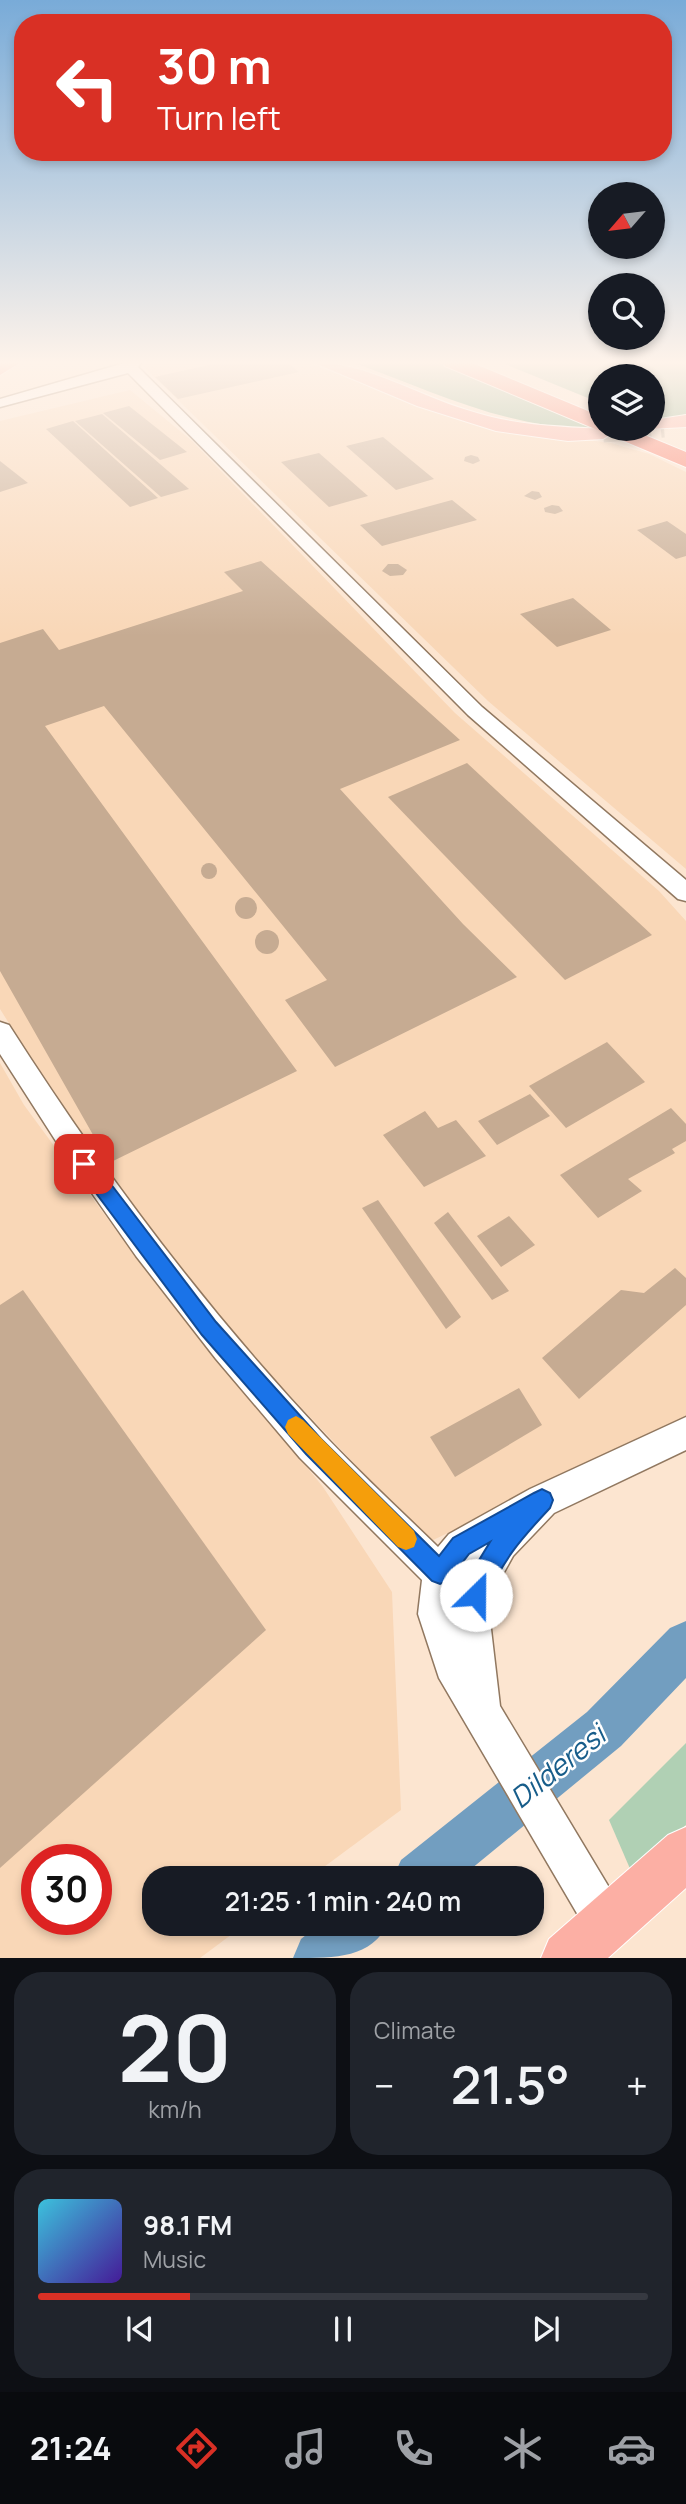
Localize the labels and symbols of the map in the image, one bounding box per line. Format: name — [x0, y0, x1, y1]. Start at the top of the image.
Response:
north arrow — [588, 182, 665, 259]
pin — [54, 1134, 114, 1194]
position arrow — [439, 1558, 513, 1632]
water label: Dilderesi — [501, 1714, 615, 1816]
speed limit sign: 30 — [21, 1844, 112, 1935]

